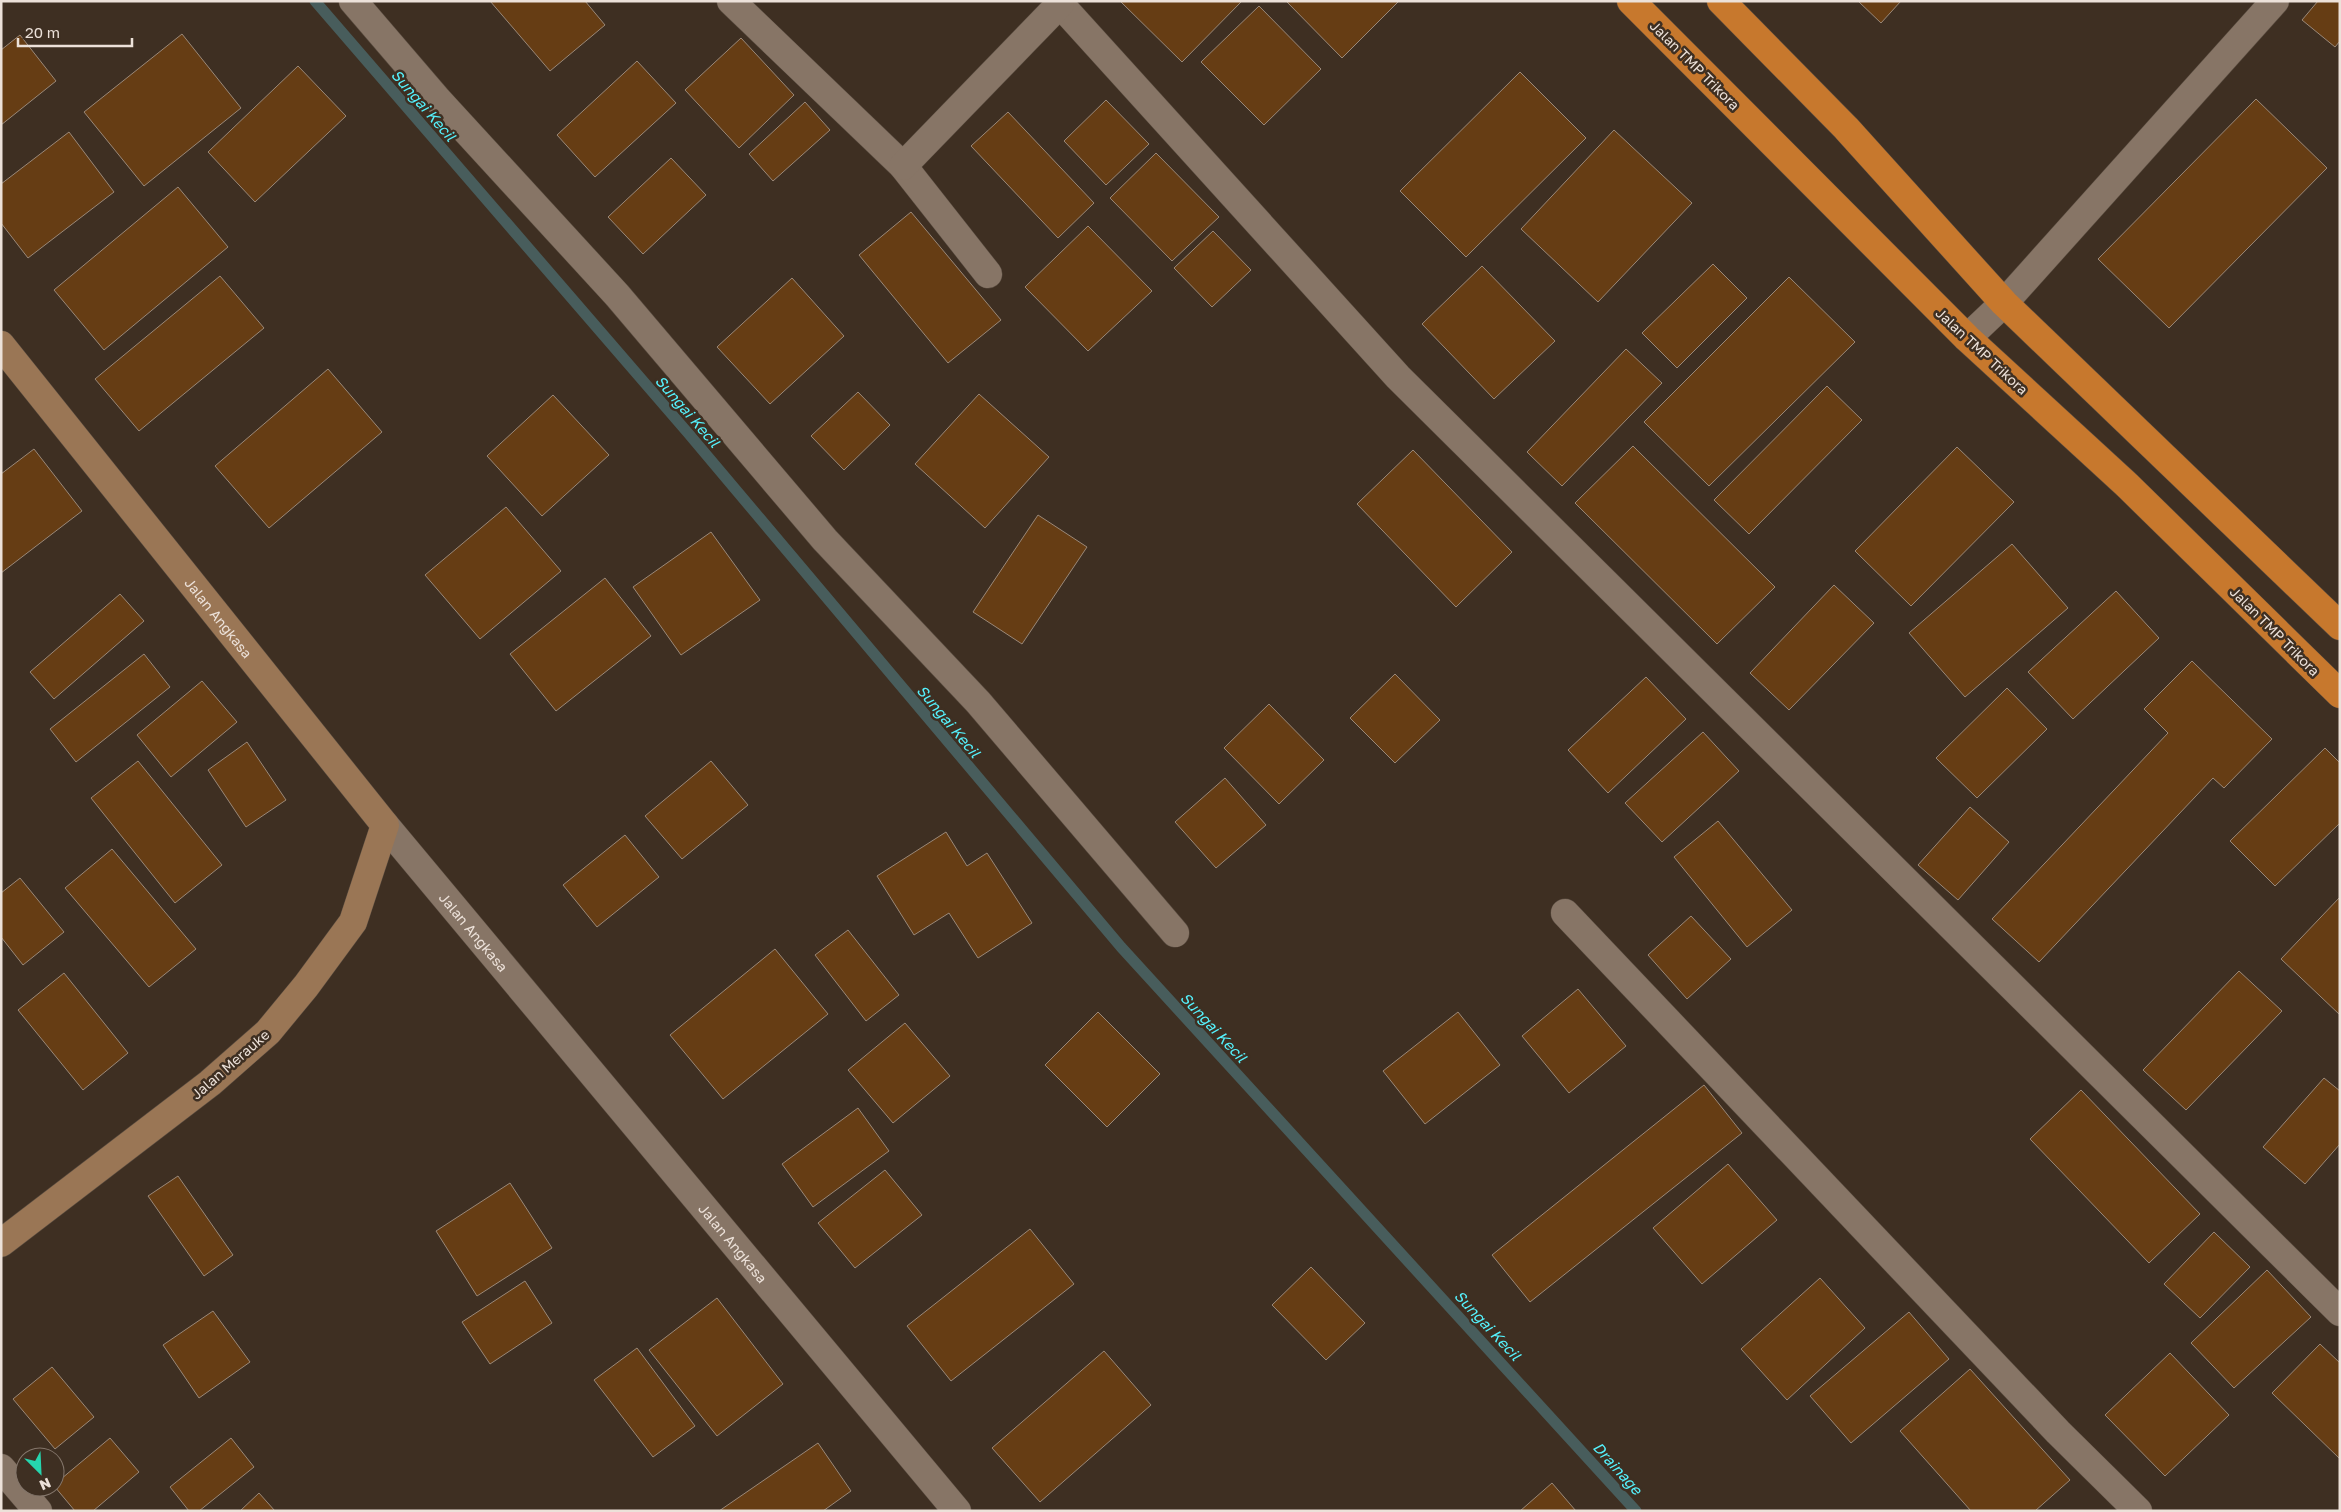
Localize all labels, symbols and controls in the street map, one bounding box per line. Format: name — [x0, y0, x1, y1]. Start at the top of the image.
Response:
scale bar — [18, 15, 131, 47]
street label: Jalan TMP Trikora — [1647, 17, 1743, 113]
text: 20 m — [25, 23, 60, 41]
water label: Sungai Kecil — [387, 65, 461, 146]
street label: Jalan TMP Trikora — [1933, 304, 2031, 398]
water label: Sungai Kecil — [651, 371, 725, 452]
street label: Jalan Angkasa — [182, 574, 256, 661]
street label: Jalan TMP Trikora — [2227, 583, 2323, 679]
water label: Sungai Kecil — [913, 681, 985, 762]
street label: Jalan Angkasa — [436, 889, 512, 975]
water label: Sungai Kecil — [1176, 988, 1252, 1067]
street label: Jalan Merauke — [188, 1026, 272, 1102]
street label: Jalan Angkasa — [695, 1200, 771, 1286]
water label: Sungai Kecil — [1450, 1286, 1526, 1365]
water label: Drainage — [1589, 1438, 1647, 1500]
north arrow — [15, 1447, 65, 1497]
text: N — [37, 1474, 54, 1494]

